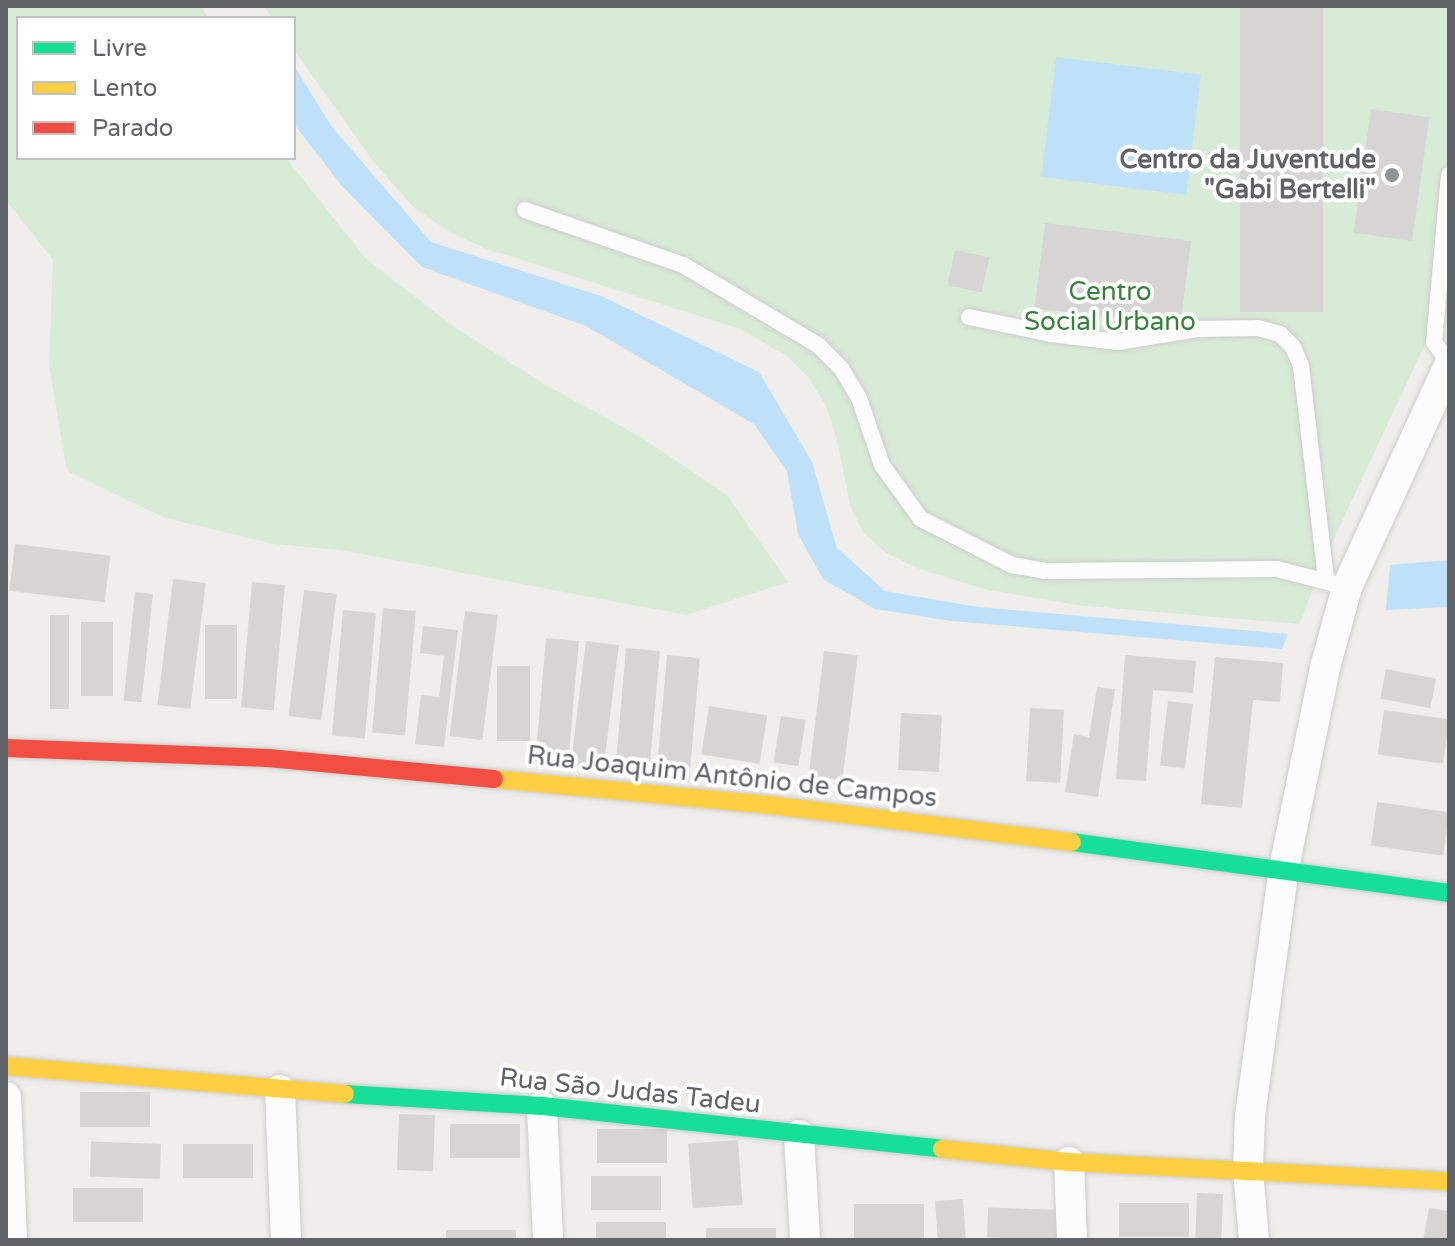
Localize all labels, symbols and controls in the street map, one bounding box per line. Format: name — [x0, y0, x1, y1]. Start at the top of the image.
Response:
legend — [16, 16, 296, 160]
text: Livre — [92, 34, 147, 63]
text: Lento — [92, 74, 157, 103]
text: Parado — [92, 114, 173, 143]
place label: Centro da Juventude "Gabi Bertelli" — [1120, 144, 1376, 206]
marker: Centro da Juventude "Gabi Bertelli" — [1383, 166, 1401, 184]
park label: Centro Social Urbano — [1024, 276, 1196, 338]
street label: Rua Joaquim Antônio de Campos — [526, 740, 938, 814]
street label: Rua São Judas Tadeu — [498, 1062, 762, 1120]

